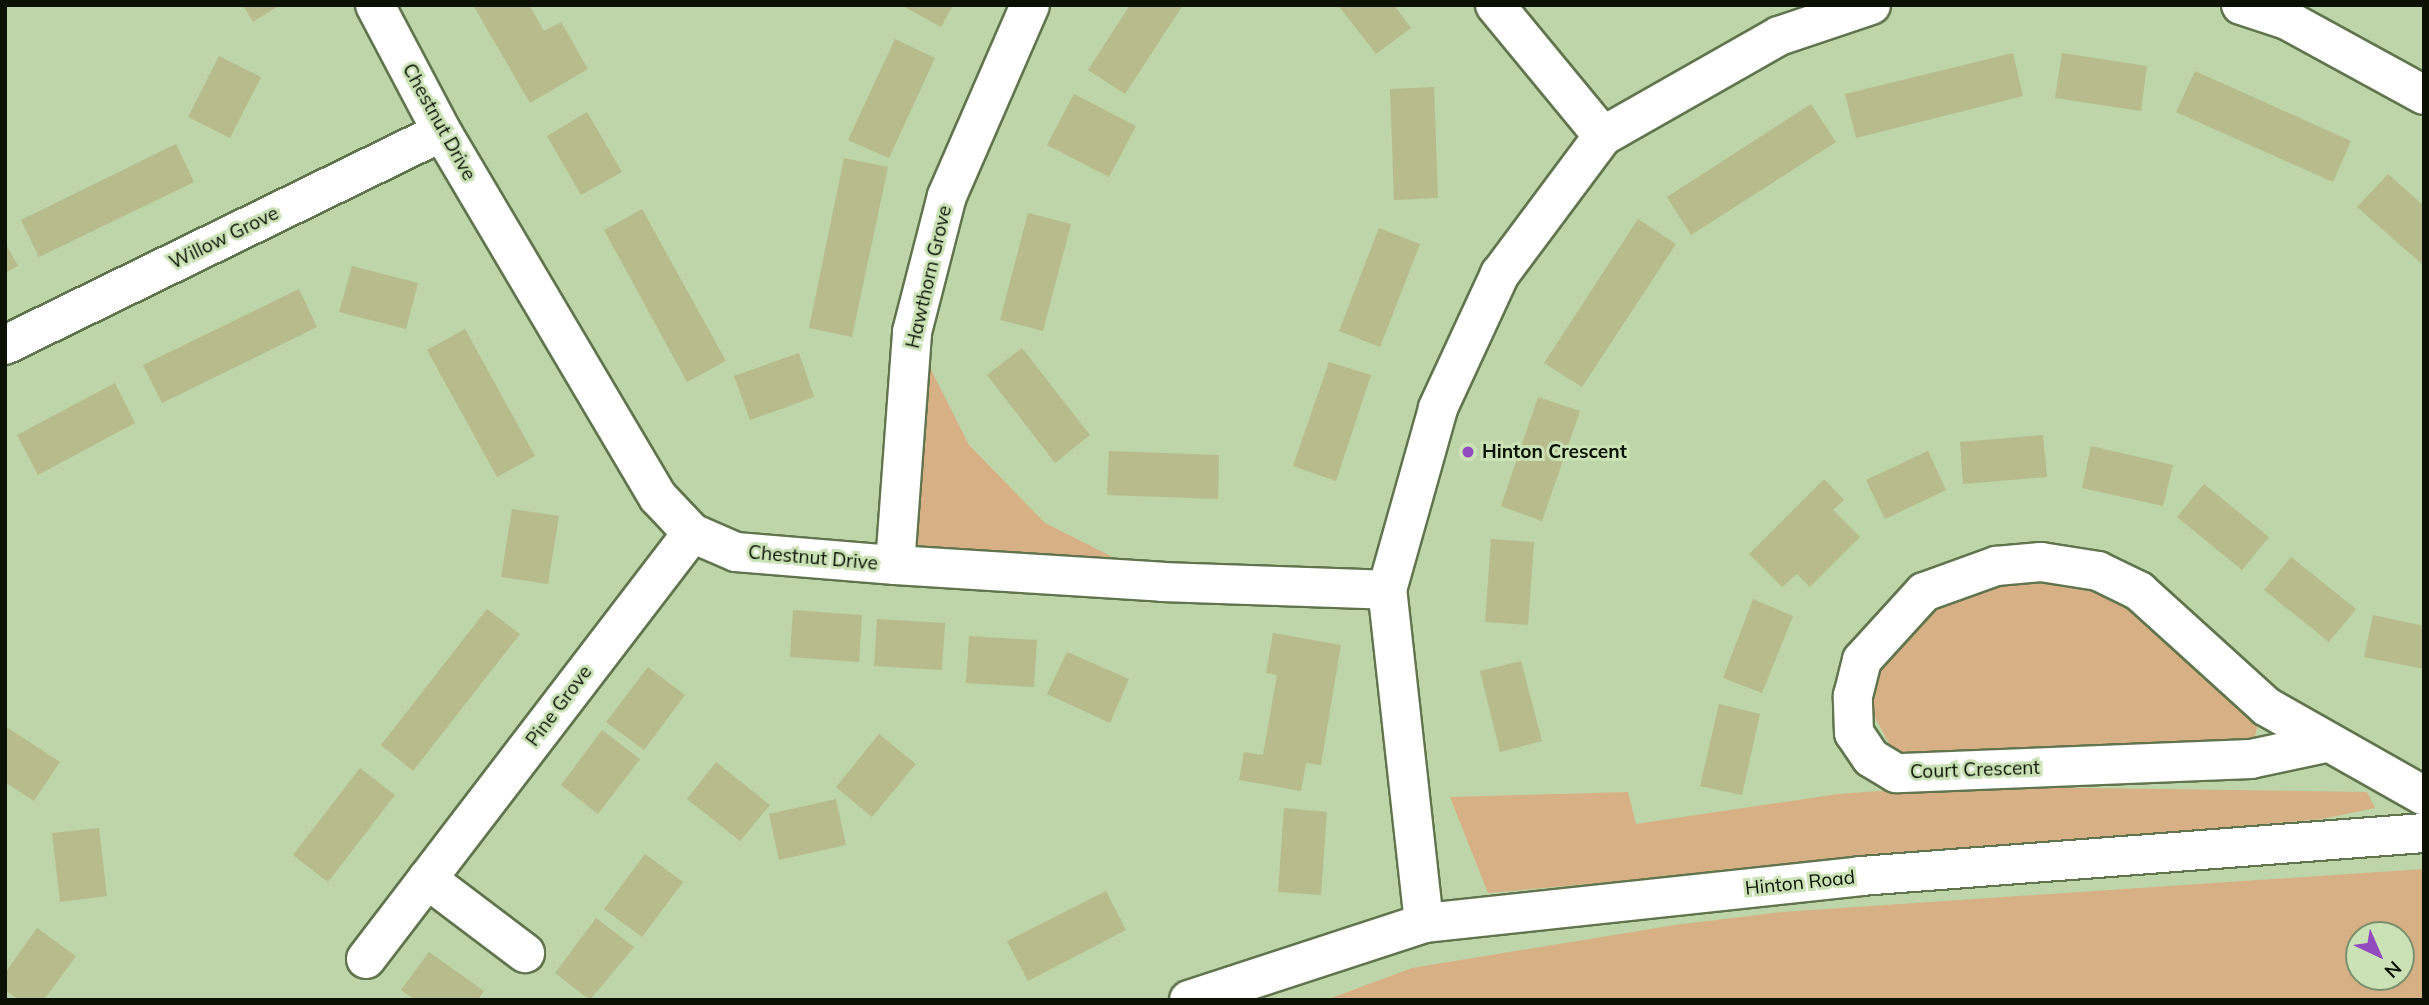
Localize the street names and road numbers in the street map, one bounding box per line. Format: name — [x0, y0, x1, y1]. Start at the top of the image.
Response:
street label: Chestnut Drive — [398, 60, 480, 184]
street label: Willow Grove — [166, 202, 282, 274]
street label: Hawthorn Grove — [901, 203, 957, 351]
street label: Chestnut Drive — [747, 541, 879, 575]
street label: Pine Grove — [521, 661, 597, 751]
street label: Court Crescent — [1910, 756, 2040, 784]
street label: Hinton Road — [1744, 866, 1856, 900]

